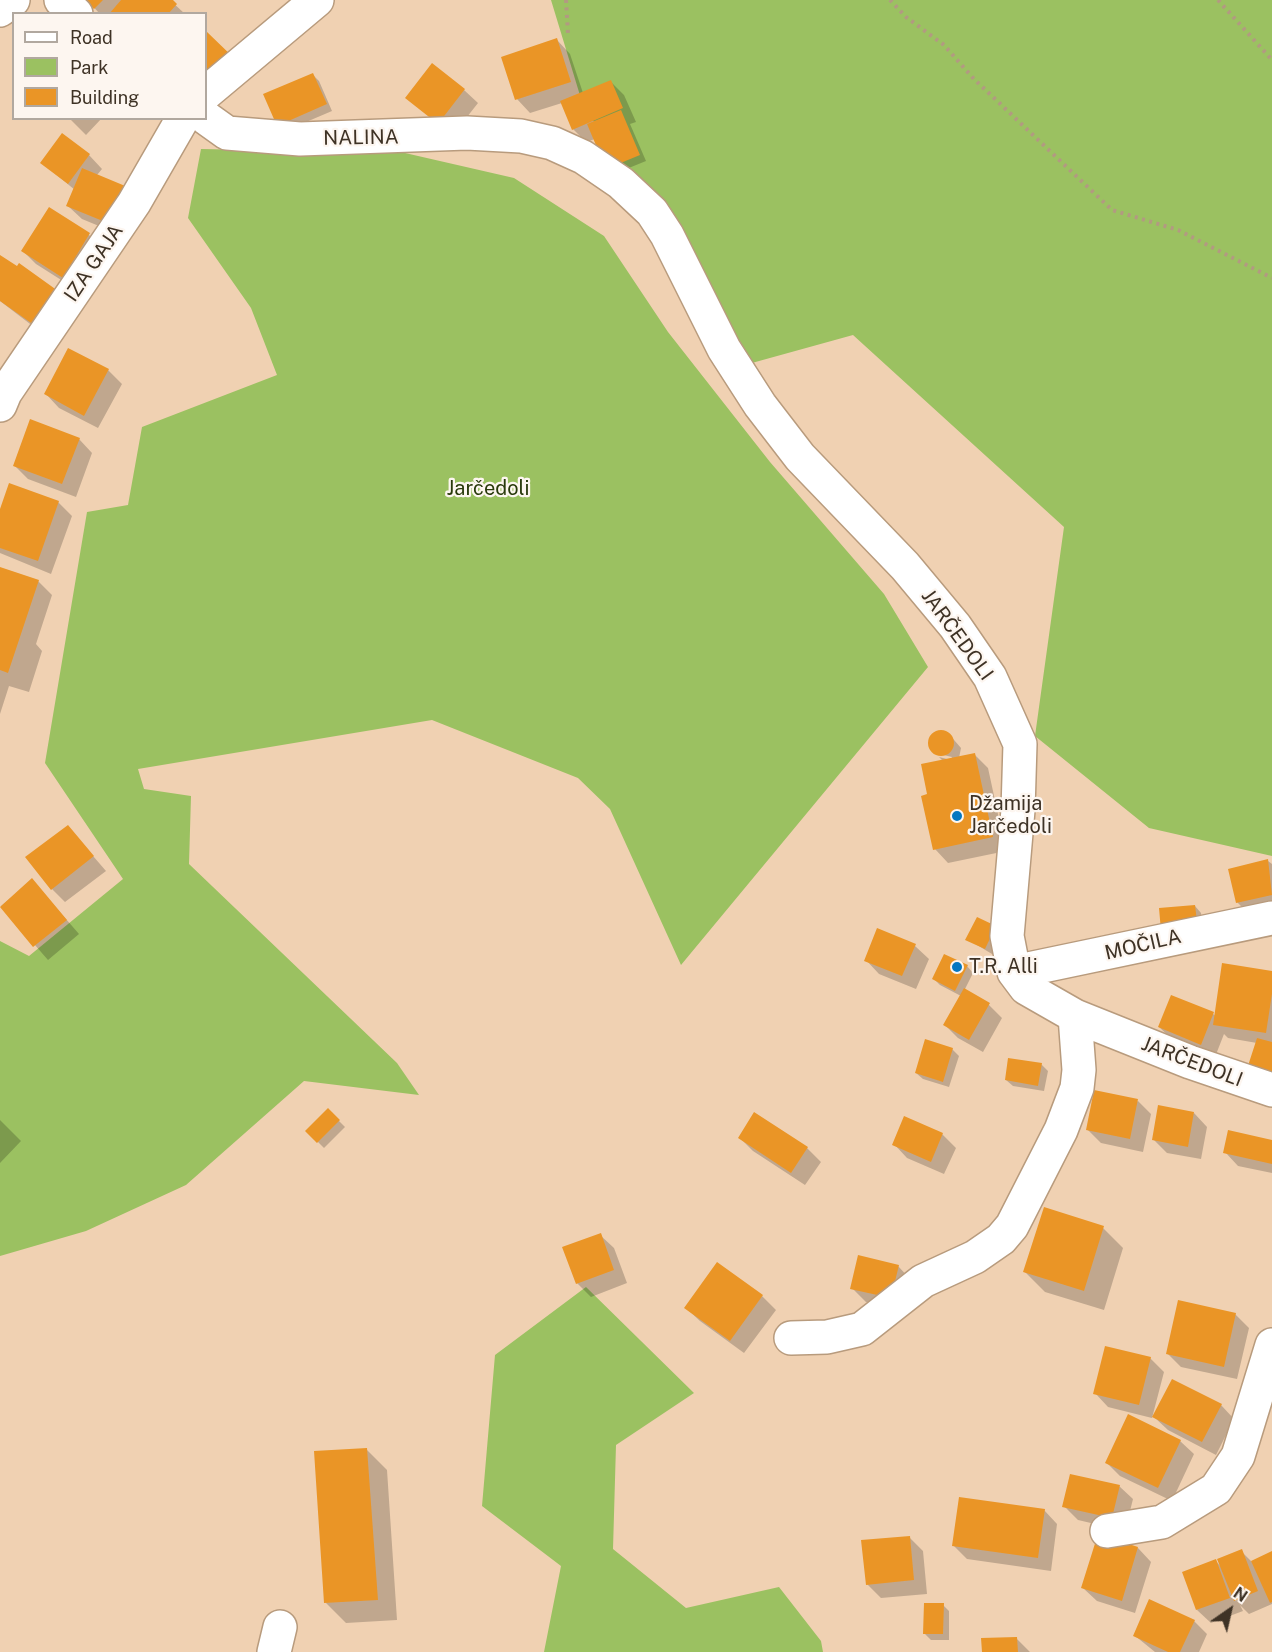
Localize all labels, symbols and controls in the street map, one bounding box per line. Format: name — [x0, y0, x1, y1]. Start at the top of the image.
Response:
legend — [12, 12, 207, 120]
text: Road — [70, 27, 113, 48]
text: Park — [70, 57, 108, 78]
text: Building — [70, 87, 139, 108]
street label: NALINA — [323, 125, 399, 151]
street label: IZA GAJA — [59, 220, 129, 306]
park label: Jarčedoli — [447, 477, 529, 501]
street label: JARČEDOLI — [916, 585, 998, 685]
place label: Džamija Jarčedoli — [969, 792, 1052, 839]
marker: Džamija Jarčedoli — [950, 809, 964, 823]
street label: MOČILA — [1102, 925, 1184, 965]
place label: T.R. Alli — [969, 955, 1038, 979]
marker: T.R. Alli — [950, 960, 964, 974]
street label: JARČEDOLI — [1138, 1032, 1246, 1092]
north arrow — [1200, 1580, 1260, 1640]
text: N — [1230, 1583, 1251, 1606]

